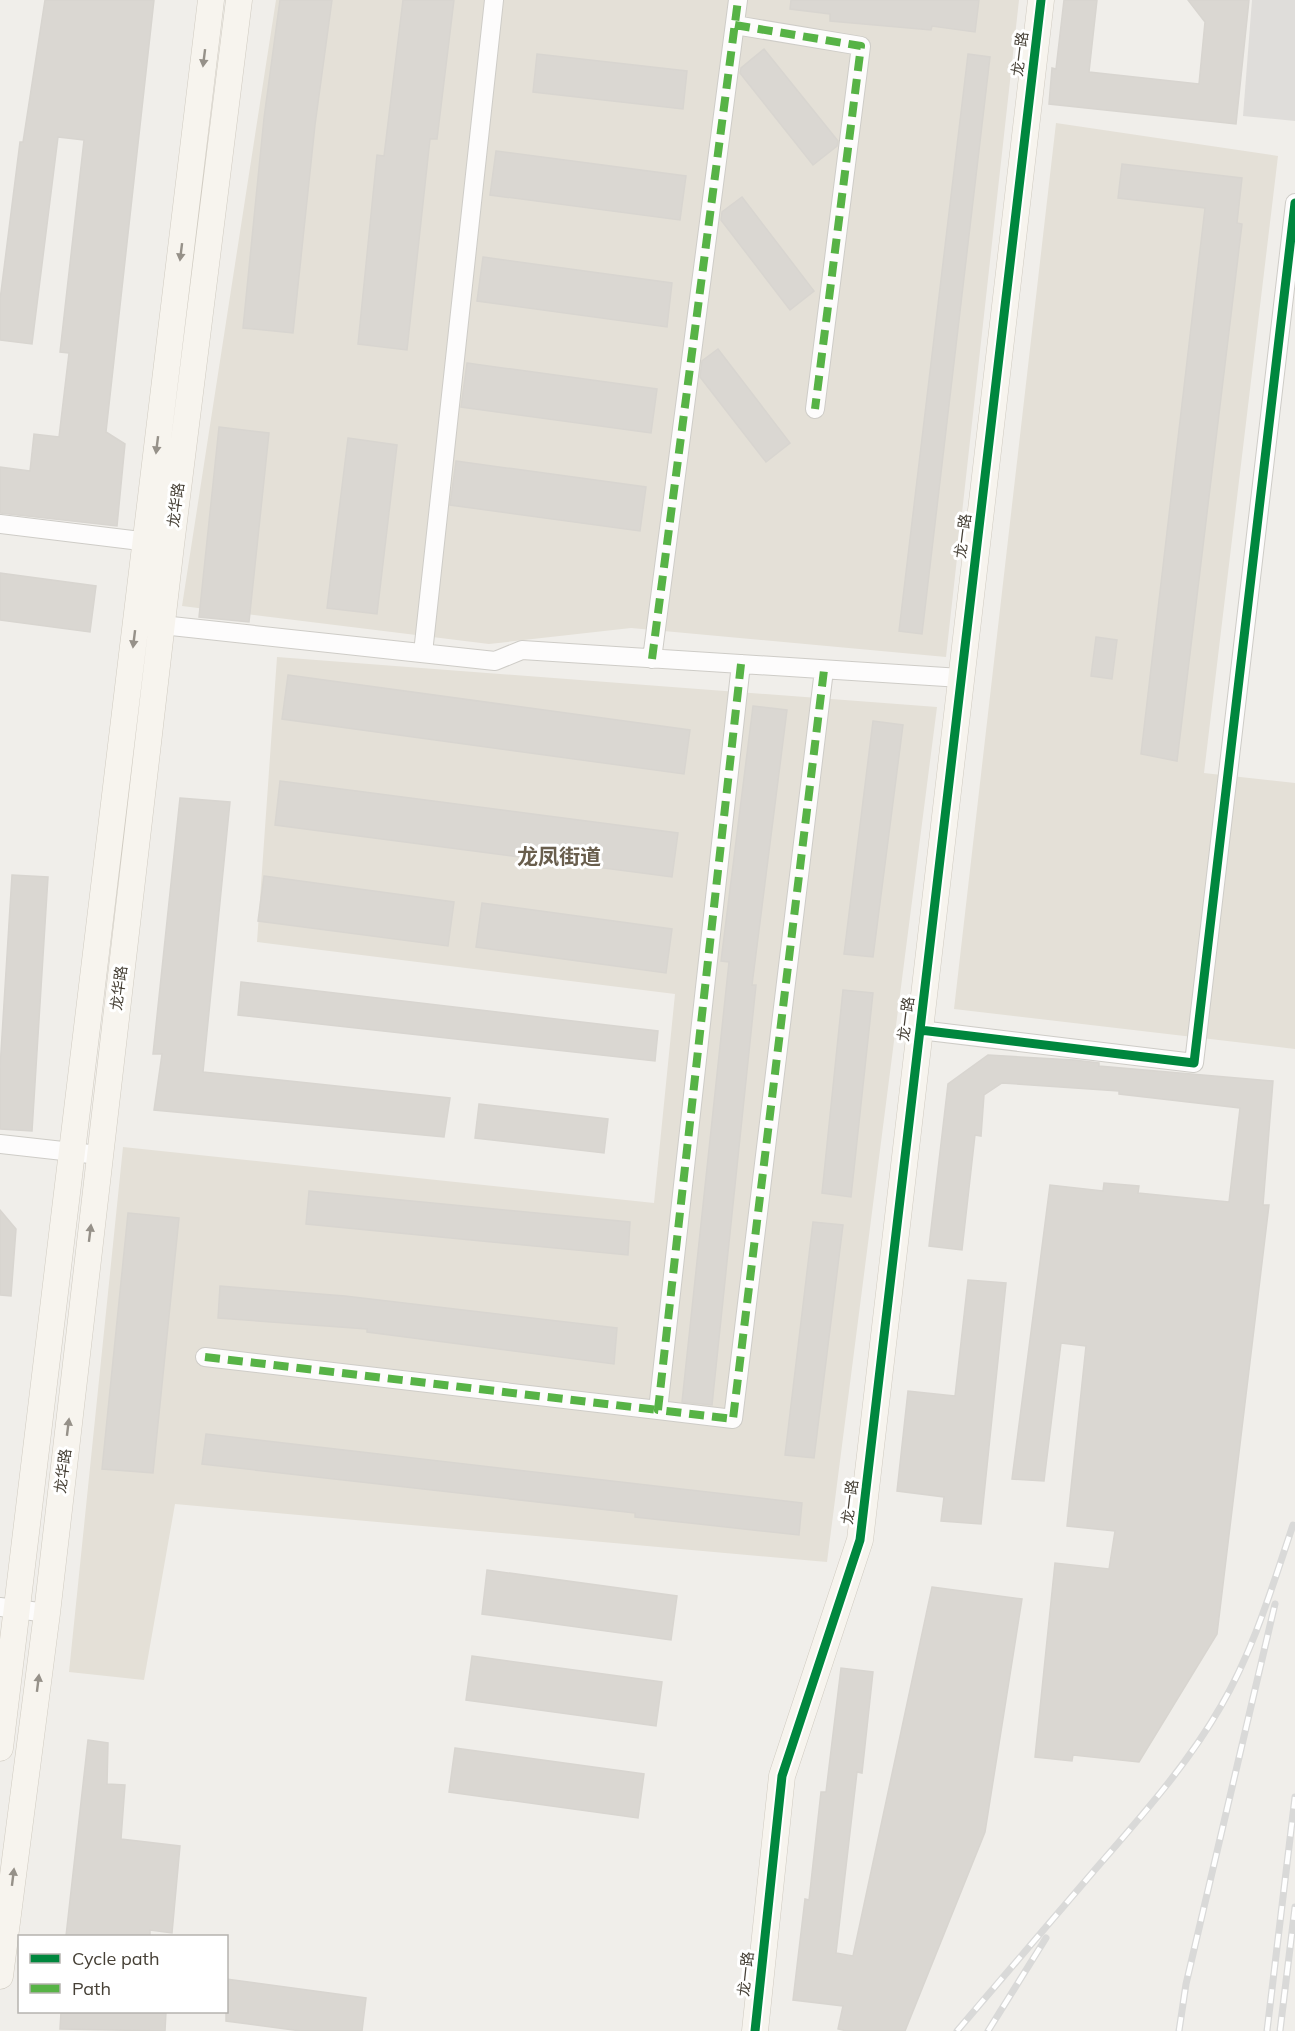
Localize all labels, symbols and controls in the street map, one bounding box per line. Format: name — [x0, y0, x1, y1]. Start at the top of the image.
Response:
street label: 龙一路 — [1007, 30, 1032, 77]
one-way arrow — [199, 49, 209, 68]
one-way arrow — [176, 242, 185, 261]
one-way arrow — [153, 436, 162, 455]
street label: 龙华路 — [163, 481, 188, 528]
street label: 龙一路 — [950, 512, 975, 559]
one-way arrow — [129, 629, 139, 648]
district label: 龙凤街道 — [517, 843, 601, 869]
street label: 龙华路 — [106, 964, 131, 1011]
street label: 龙一路 — [893, 995, 918, 1042]
one-way arrow — [86, 1224, 95, 1243]
one-way arrow — [63, 1417, 73, 1436]
street label: 龙华路 — [50, 1447, 75, 1494]
street label: 龙一路 — [837, 1478, 862, 1525]
one-way arrow — [33, 1674, 42, 1693]
one-way arrow — [9, 1867, 18, 1886]
legend — [18, 1935, 228, 2013]
text: Cycle path — [72, 1947, 159, 1970]
street label: 龙一路 — [734, 1951, 757, 1997]
text: Path — [72, 1977, 111, 2000]

